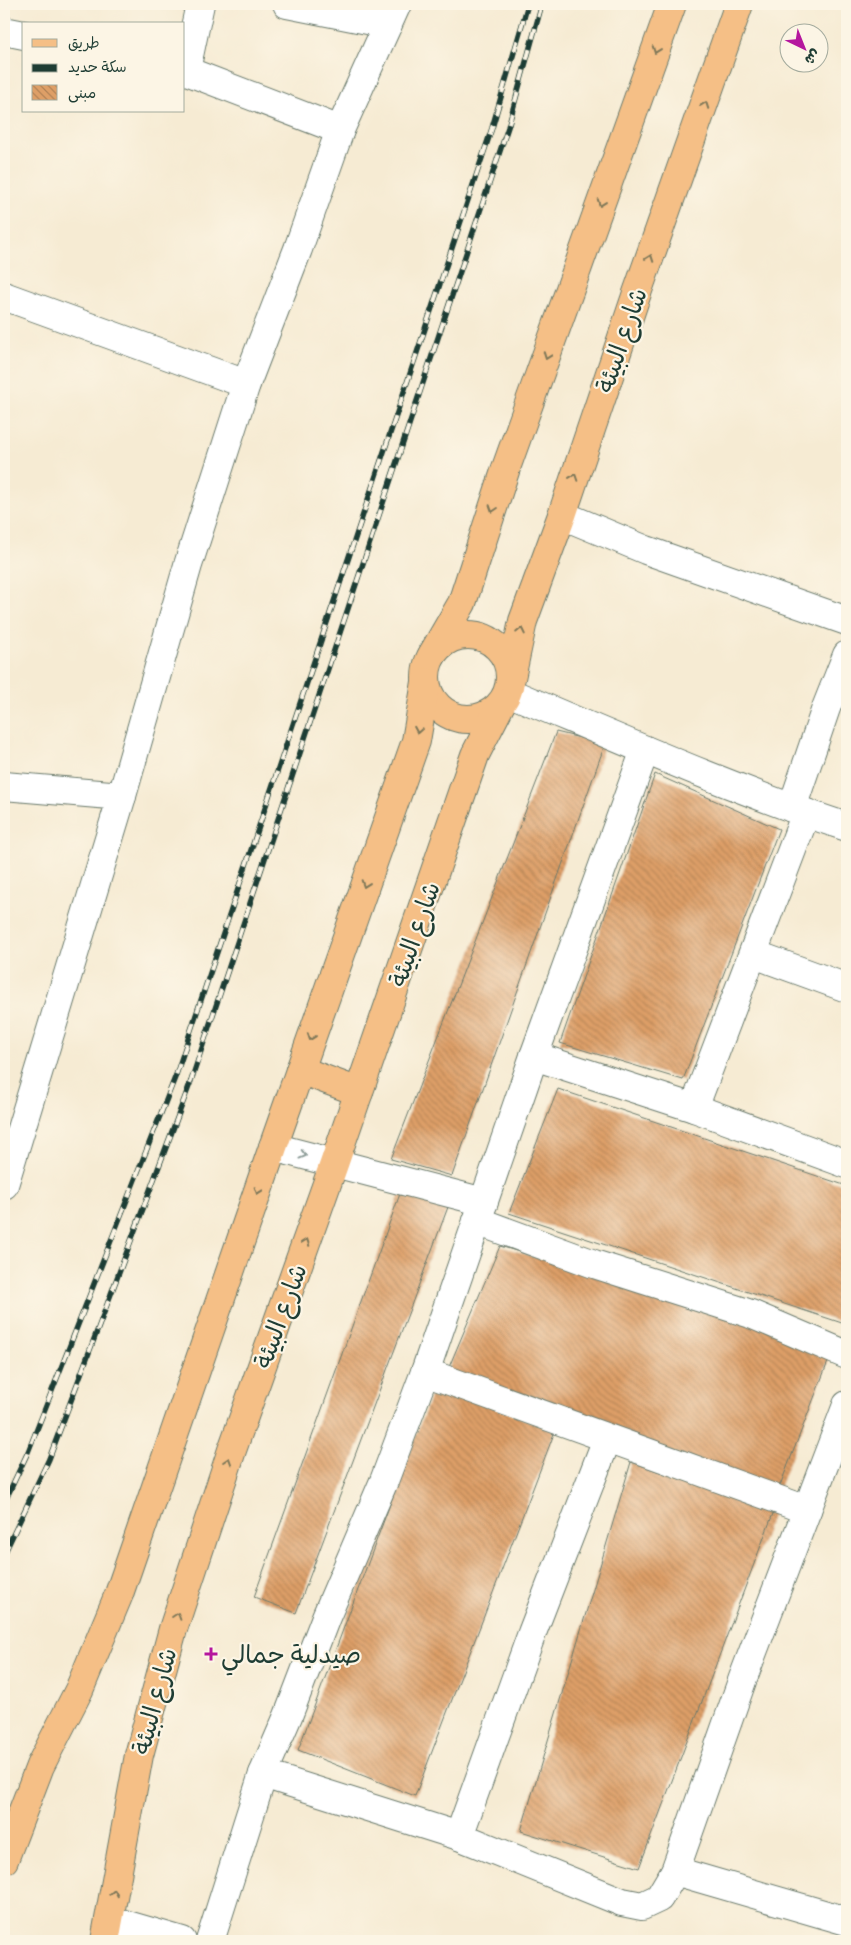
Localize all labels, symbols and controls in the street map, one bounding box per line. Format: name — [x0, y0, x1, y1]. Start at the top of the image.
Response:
legend — [22, 22, 185, 112]
north arrow — [778, 22, 828, 72]
text: طريق — [68, 34, 100, 53]
one-way arrow — [652, 45, 662, 53]
text: ش — [801, 46, 824, 69]
text: سكة حديد — [68, 58, 127, 77]
text: مبنى — [68, 84, 96, 103]
one-way arrow — [699, 101, 709, 109]
one-way arrow — [597, 198, 607, 207]
one-way arrow — [644, 254, 654, 262]
street label: شارع البيئة — [589, 284, 656, 397]
one-way arrow — [543, 351, 553, 360]
one-way arrow — [569, 474, 579, 482]
one-way arrow — [489, 505, 499, 513]
one-way arrow — [515, 626, 526, 635]
one-way arrow — [413, 726, 423, 735]
street label: شارع البيئة — [382, 878, 449, 991]
one-way arrow — [361, 879, 371, 888]
one-way arrow — [307, 1033, 317, 1041]
one-way arrow — [299, 1150, 307, 1160]
one-way arrow — [254, 1186, 264, 1194]
one-way arrow — [300, 1239, 310, 1247]
street label: شارع البيئة — [247, 1260, 316, 1373]
one-way arrow — [222, 1458, 232, 1466]
one-way arrow — [171, 1612, 181, 1620]
place label: صيدلية جمالي — [221, 1639, 361, 1676]
street label: شارع البيئة — [125, 1644, 186, 1758]
marker: صيدلية جمالي — [205, 1648, 217, 1660]
one-way arrow — [109, 1889, 119, 1898]

